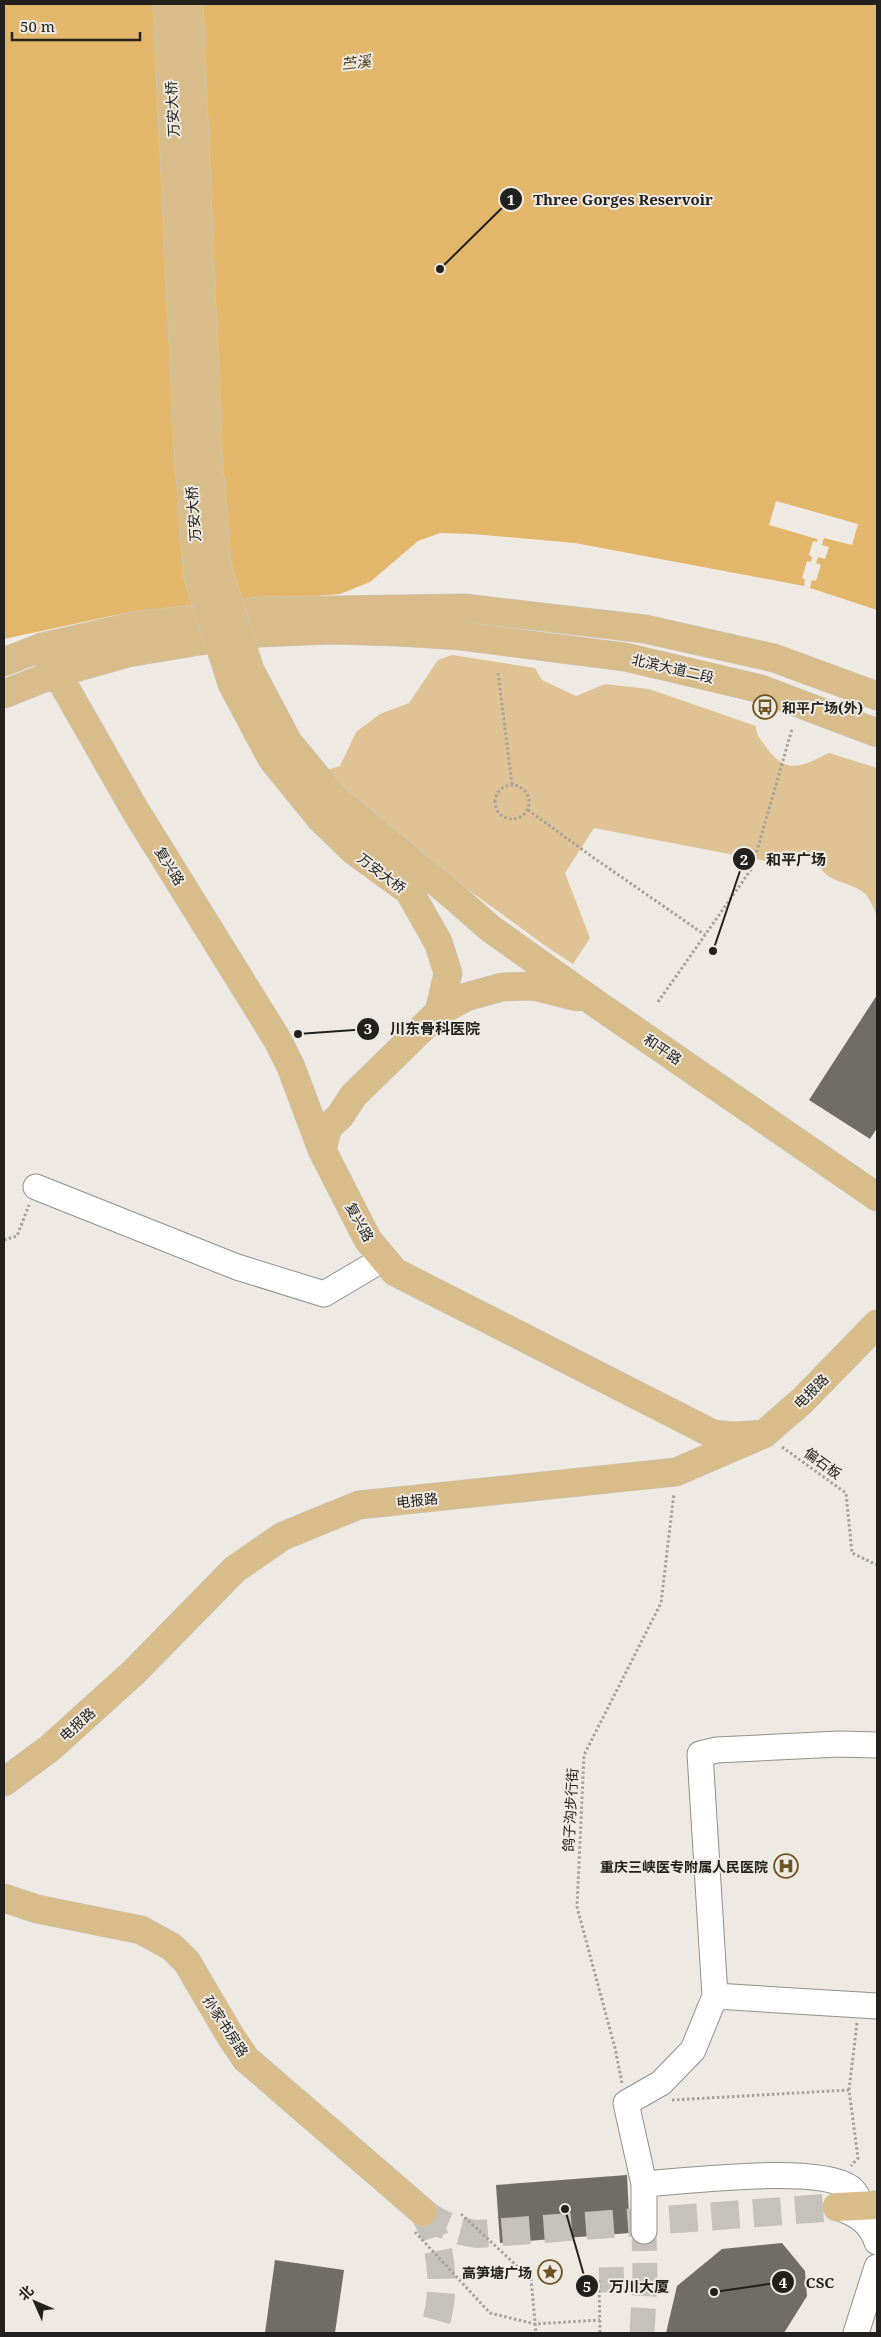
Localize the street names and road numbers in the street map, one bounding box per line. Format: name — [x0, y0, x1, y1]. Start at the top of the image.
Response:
street label: 万安大桥 — [161, 81, 183, 137]
street label: 万安大桥 — [182, 485, 204, 543]
street label: 北滨大道二段 — [630, 649, 716, 687]
street label: 复兴路 — [151, 843, 189, 889]
street label: 万安大桥 — [354, 849, 410, 897]
street label: 和平路 — [640, 1029, 686, 1069]
street label: 复兴路 — [342, 1199, 378, 1245]
street label: 电报路 — [789, 1369, 833, 1413]
street label: 偏石板 — [800, 1443, 846, 1483]
street label: 电报路 — [395, 1488, 439, 1512]
street label: 电报路 — [55, 1703, 99, 1745]
street label: 鸽子沟步行街 — [558, 1768, 582, 1852]
street label: 孙家书房路 — [199, 1991, 253, 2061]

